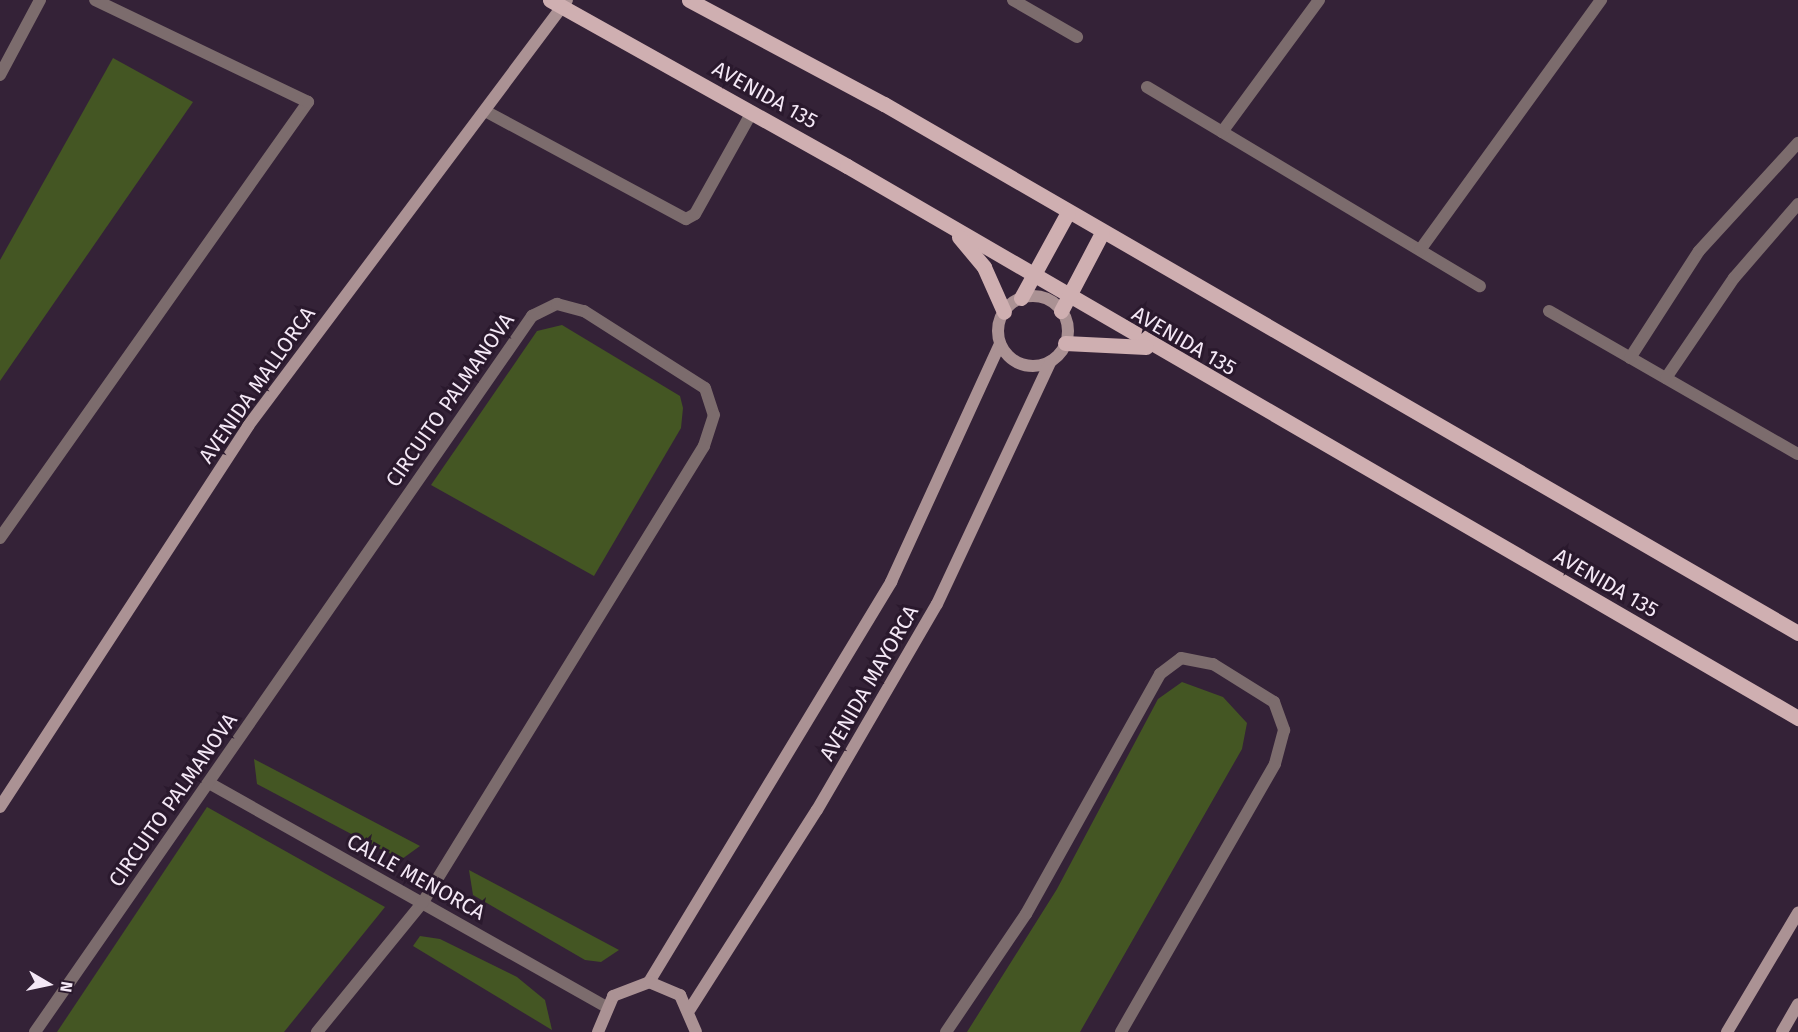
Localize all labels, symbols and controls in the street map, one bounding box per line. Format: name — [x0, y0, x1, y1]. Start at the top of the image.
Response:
street label: AVENIDA 135 — [708, 56, 822, 134]
street label: AVENIDA 135 — [1127, 301, 1241, 381]
street label: AVENIDA MALLORCA — [194, 302, 320, 468]
street label: CIRCUITO PALMANOVA — [381, 308, 519, 492]
street label: AVENIDA 135 — [1549, 543, 1663, 623]
street label: AVENIDA MAYORCA — [814, 601, 924, 765]
street label: CIRCUITO PALMANOVA — [104, 708, 242, 892]
street label: CALLE MENORCA — [342, 829, 490, 925]
north arrow — [18, 954, 78, 1014]
text: N — [56, 980, 76, 994]

